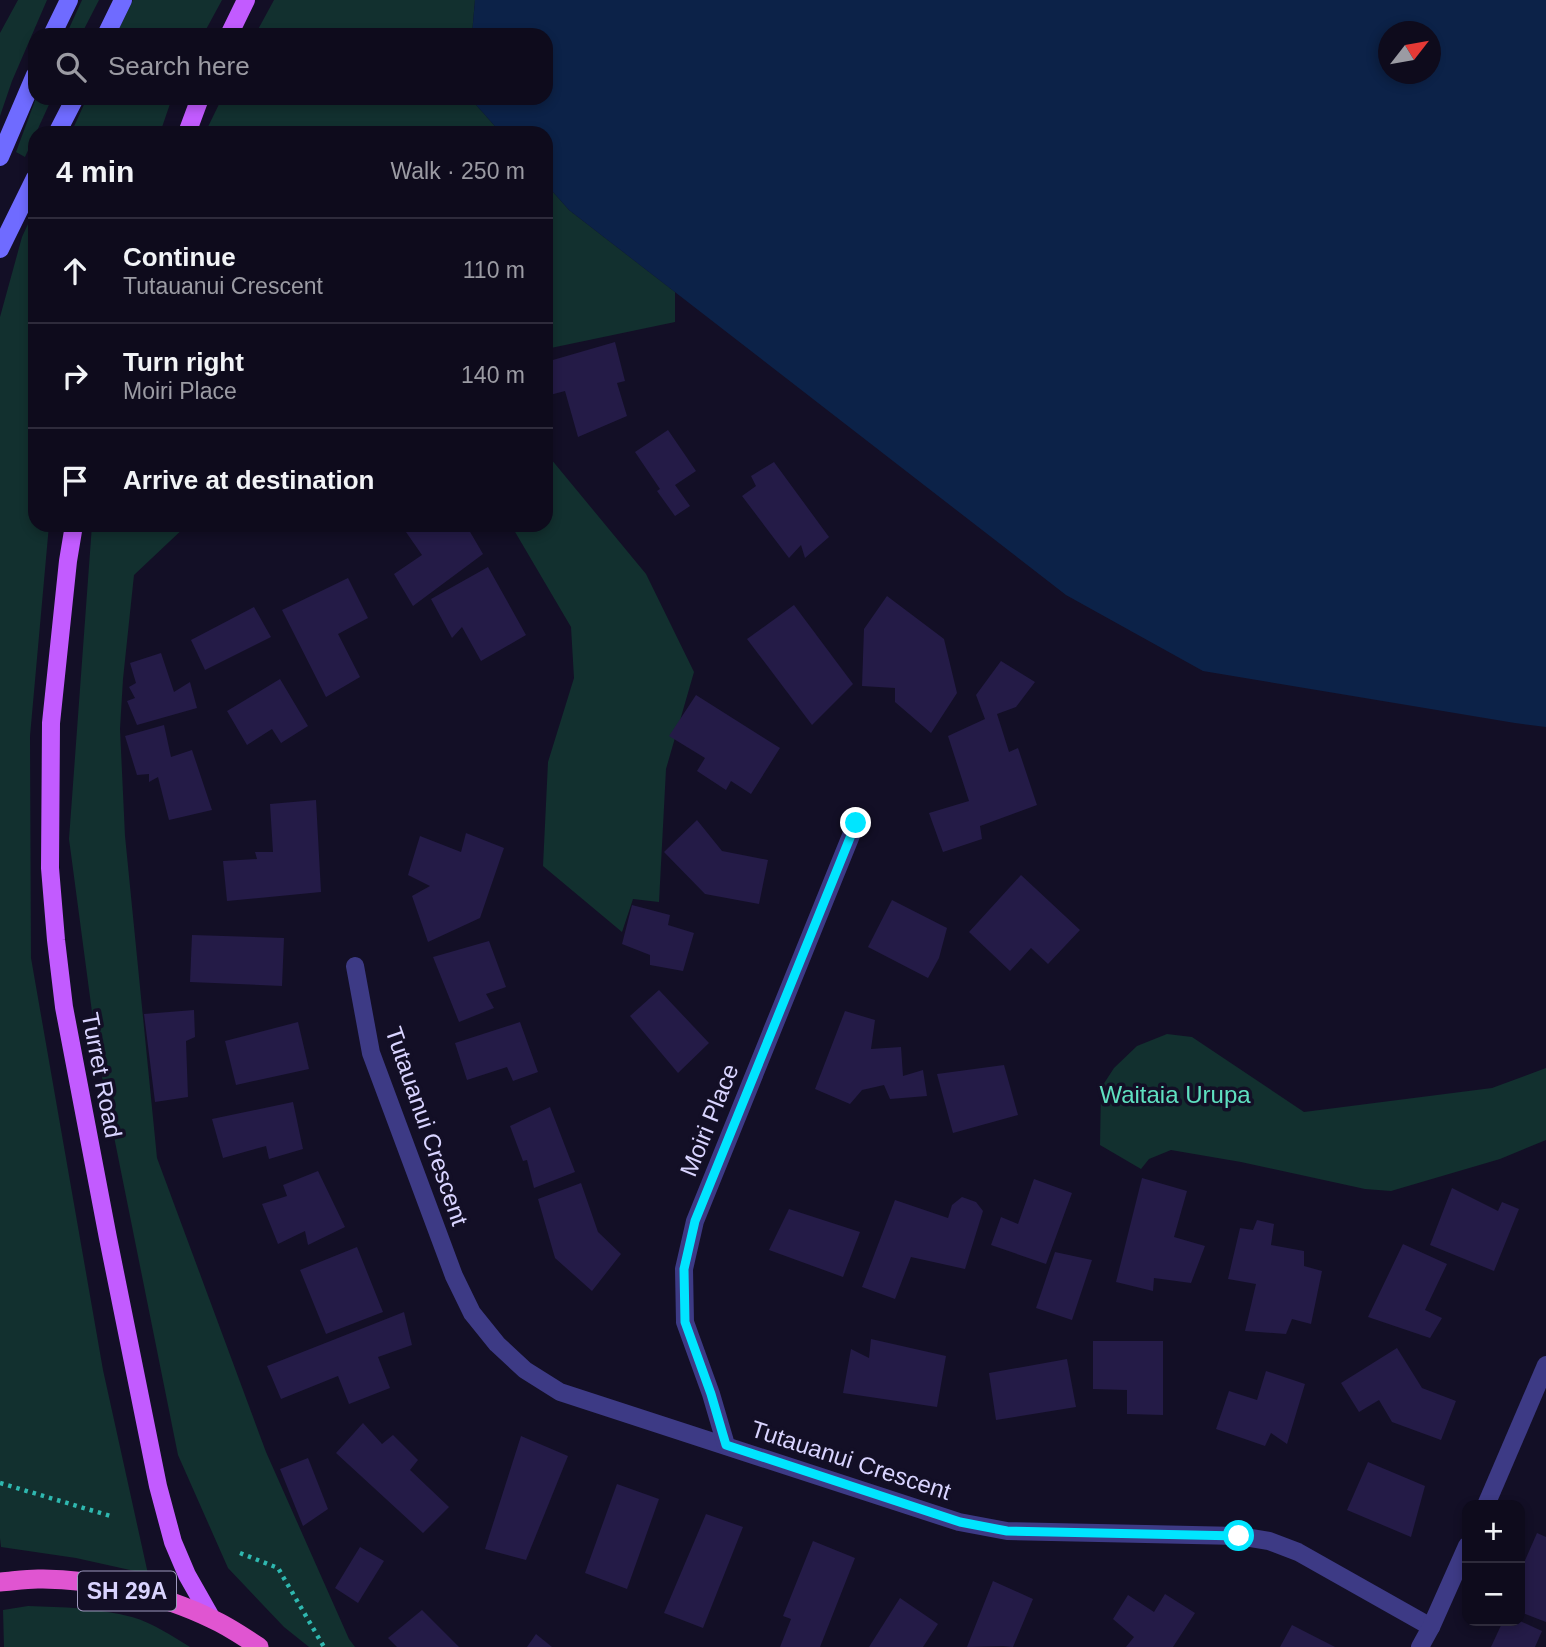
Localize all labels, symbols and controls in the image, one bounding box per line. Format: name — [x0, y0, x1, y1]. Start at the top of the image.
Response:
north arrow — [1378, 21, 1441, 84]
search box — [28, 28, 553, 105]
icon: search — [52, 48, 90, 86]
text: Search here — [108, 51, 250, 81]
text: 4 min — [56, 155, 134, 188]
text: Walk · 250 m — [390, 158, 525, 184]
text: Continue — [123, 242, 236, 272]
icon: ahead — [56, 252, 94, 290]
text: 110 m — [463, 257, 525, 283]
text: Tutauanui Crescent — [123, 273, 323, 299]
text: Turn right — [123, 347, 244, 377]
icon: right — [56, 357, 94, 395]
text: 140 m — [461, 362, 525, 388]
text: Moiri Place — [123, 378, 237, 404]
icon: arrive — [56, 462, 94, 500]
text: Arrive at destination — [123, 465, 374, 495]
route end — [840, 807, 871, 838]
street label: Turret Road — [77, 1010, 127, 1140]
street label: Tutauanui Crescent — [380, 1023, 474, 1229]
street label: Moiri Place — [674, 1060, 744, 1180]
park label: Waitaia Urupa — [1099, 1081, 1251, 1108]
street label: Tutauanui Crescent — [748, 1415, 955, 1505]
map controls — [1462, 1500, 1525, 1626]
button: + — [1462, 1500, 1525, 1563]
route start — [1223, 1520, 1254, 1551]
button: − — [1462, 1563, 1525, 1626]
road number: SH 29A — [78, 1572, 176, 1610]

